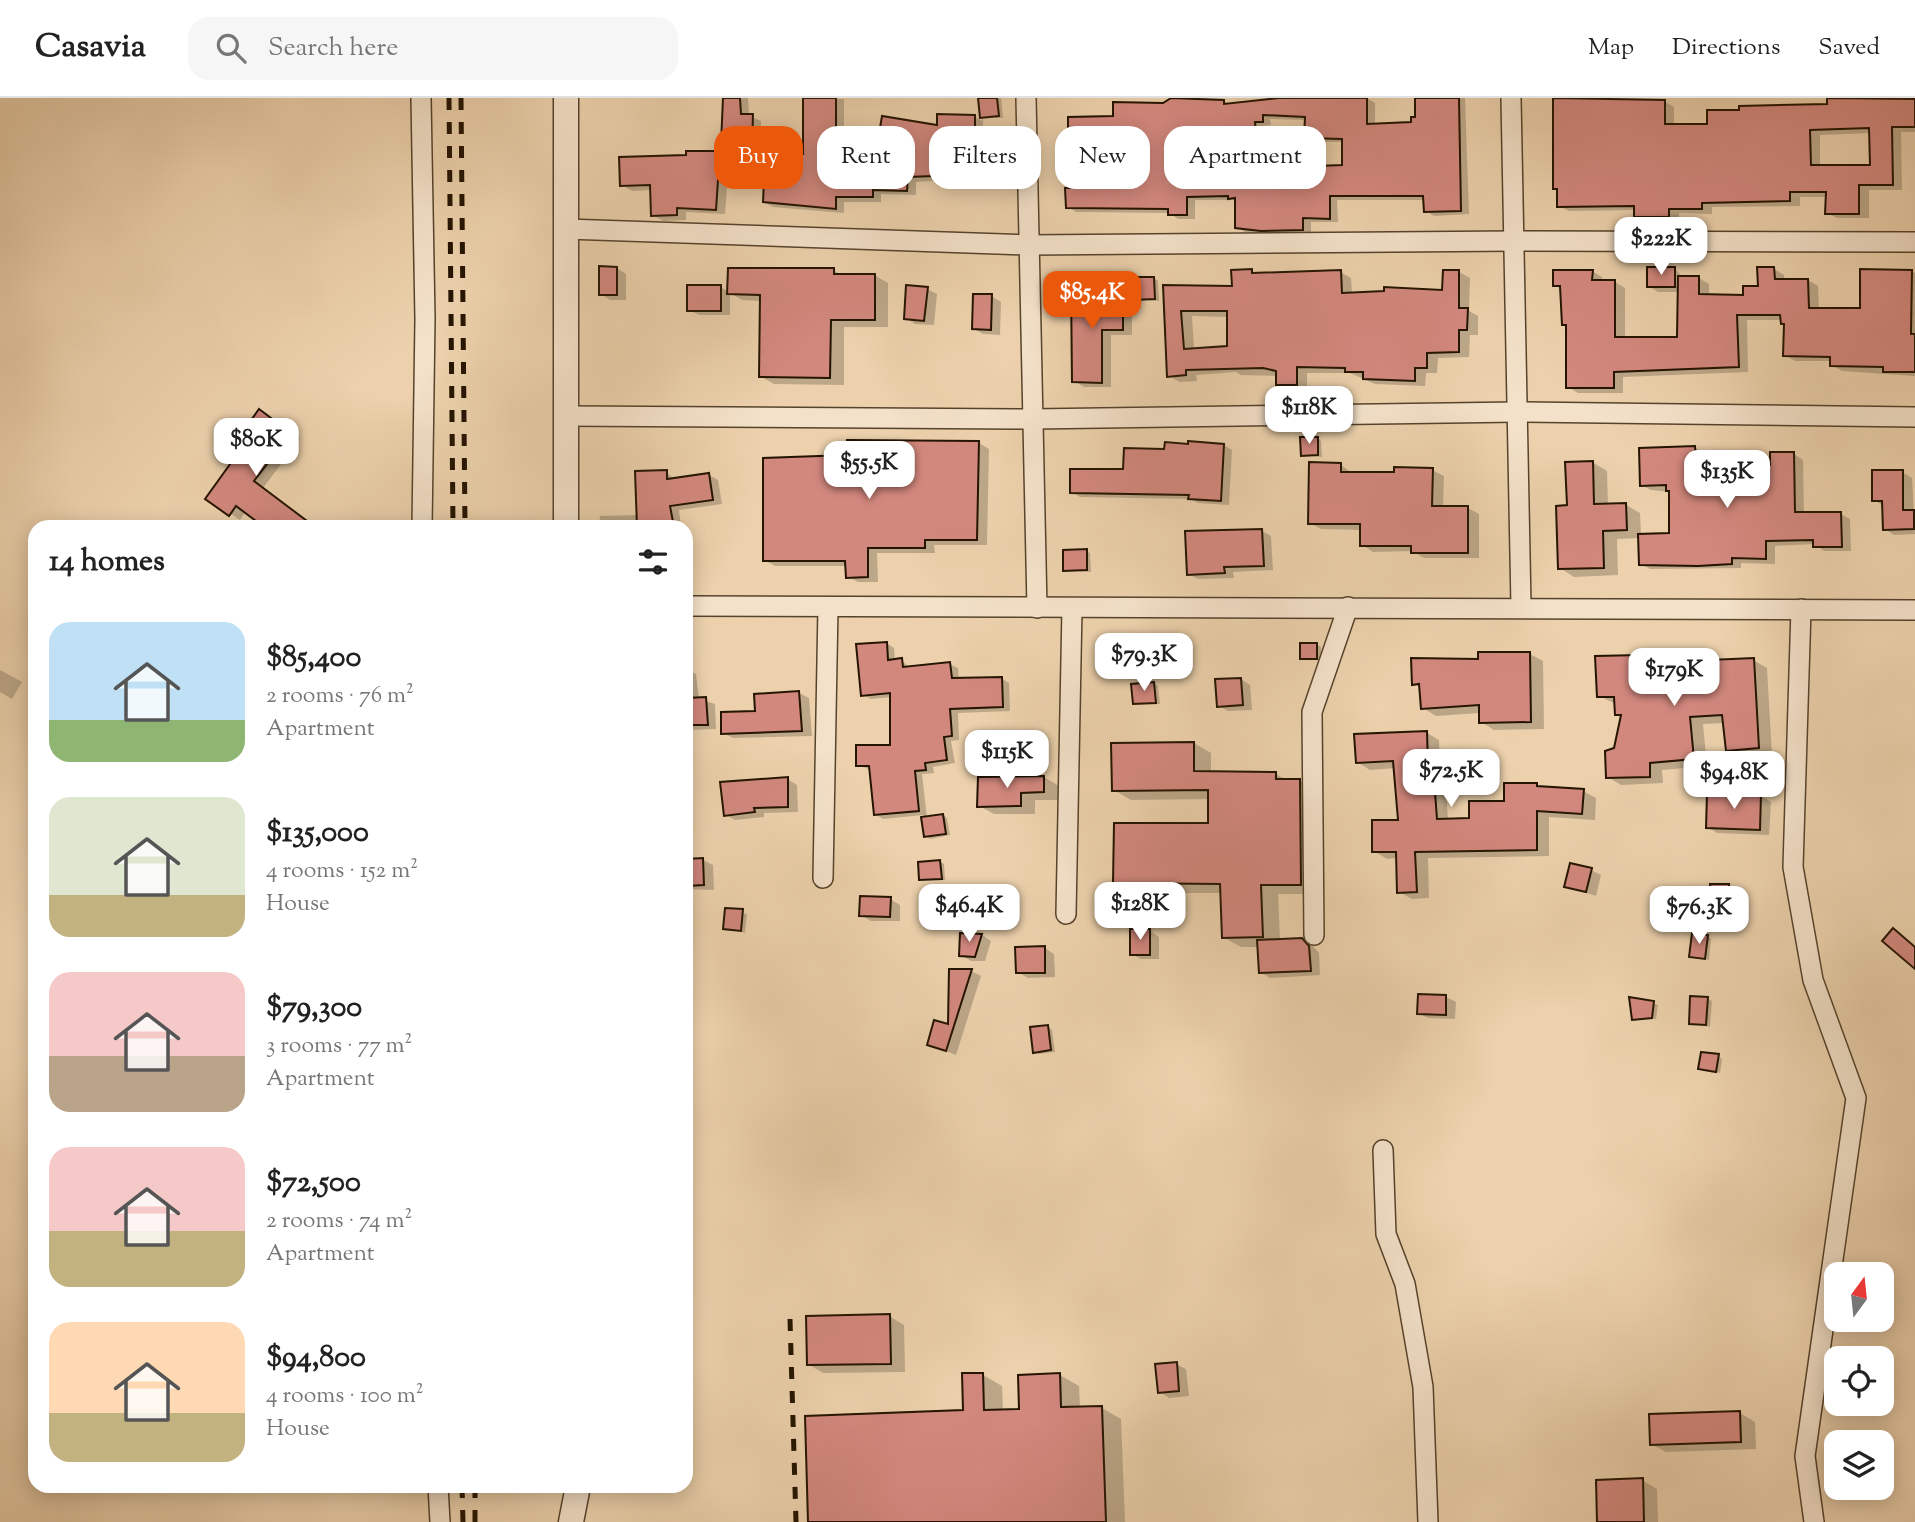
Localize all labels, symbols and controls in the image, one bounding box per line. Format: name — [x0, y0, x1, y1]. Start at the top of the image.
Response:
search box — [188, 17, 678, 80]
text: Casavia — [35, 24, 146, 72]
icon: search — [212, 29, 250, 67]
text: Search here — [268, 30, 398, 67]
text: Map — [1588, 31, 1634, 65]
text: Directions — [1672, 31, 1780, 65]
text: Saved — [1818, 31, 1880, 65]
chip: Buy — [714, 126, 803, 189]
chip: Rent — [817, 126, 915, 189]
chip: Filters — [929, 126, 1041, 189]
chip: New — [1055, 126, 1150, 189]
chip: Apartment — [1164, 126, 1326, 189]
pin: $222K — [1612, 218, 1710, 277]
text: $222K — [1630, 223, 1692, 256]
pin: $85.4K — [1035, 272, 1149, 331]
text: $85.4K — [1059, 277, 1125, 310]
pin: $118K — [1260, 386, 1358, 446]
text: $118K — [1281, 392, 1337, 425]
pin: $80K — [215, 418, 297, 478]
text: $80K — [230, 424, 282, 457]
pin: $55.5K — [812, 442, 926, 501]
text: $55.5K — [840, 447, 898, 480]
pin: $135K — [1678, 450, 1776, 510]
text: $135K — [1700, 456, 1754, 489]
text: 14 homes — [49, 541, 165, 584]
icon: filters — [634, 543, 672, 581]
pin: $79.3K — [1087, 634, 1201, 693]
text: $85,400 — [266, 637, 361, 680]
text: $79.3K — [1111, 639, 1177, 672]
pin: $179K — [1625, 648, 1723, 708]
icon: home — [105, 650, 189, 734]
text: $179K — [1645, 654, 1704, 687]
text: 2 rooms · 76 m² — [266, 680, 414, 713]
text: Apartment — [266, 713, 375, 746]
pin: $115K — [958, 730, 1056, 790]
text: $115K — [981, 736, 1033, 769]
pin: $72.5K — [1394, 750, 1508, 809]
pin: $94.8K — [1677, 752, 1791, 811]
text: $72.5K — [1419, 755, 1483, 788]
text: $94.8K — [1700, 757, 1768, 790]
text: $135,000 — [266, 812, 369, 855]
icon: home — [105, 825, 189, 909]
text: 4 rooms · 152 m² — [266, 855, 418, 888]
pin: $128K — [1091, 882, 1189, 942]
pin: $46.4K — [912, 884, 1026, 944]
pin: $76.3K — [1642, 886, 1756, 946]
text: House — [266, 888, 330, 921]
text: $128K — [1111, 888, 1170, 921]
text: $46.4K — [935, 890, 1003, 923]
text: $76.3K — [1666, 892, 1732, 925]
text: $79,300 — [266, 987, 362, 1030]
icon: home — [105, 1000, 189, 1084]
text: 3 rooms · 77 m² — [266, 1030, 412, 1063]
text: Apartment — [266, 1063, 375, 1096]
text: $72,500 — [266, 1162, 361, 1205]
icon: home — [105, 1175, 189, 1259]
text: 2 rooms · 74 m² — [266, 1205, 412, 1238]
text: Apartment — [266, 1238, 375, 1271]
north arrow — [1824, 1262, 1894, 1332]
map controls — [1824, 1262, 1894, 1500]
text: $94,800 — [266, 1337, 366, 1380]
button: locate — [1824, 1346, 1894, 1416]
icon: home — [105, 1350, 189, 1434]
text: 4 rooms · 100 m² — [266, 1380, 424, 1413]
text: House — [266, 1413, 330, 1446]
button: layers — [1824, 1430, 1894, 1500]

